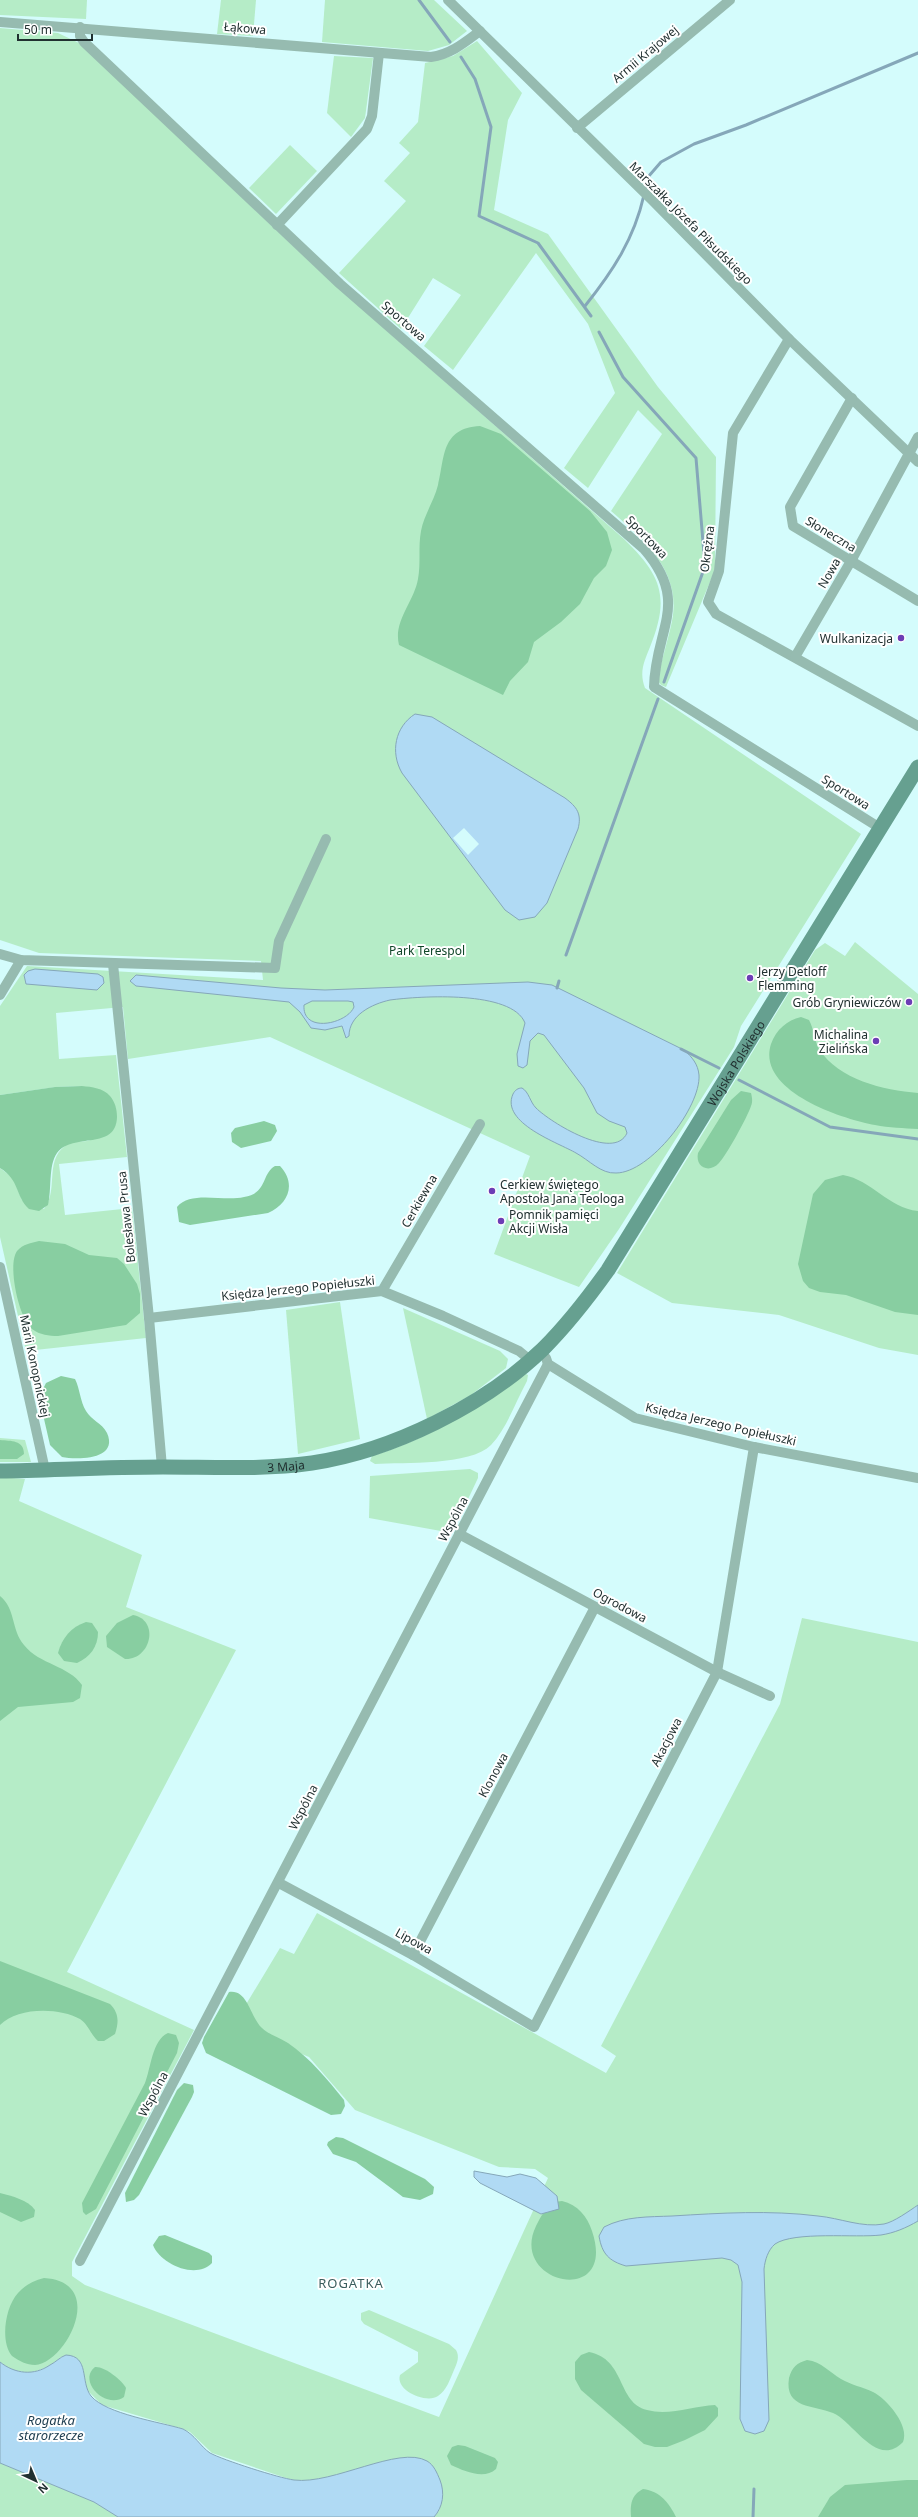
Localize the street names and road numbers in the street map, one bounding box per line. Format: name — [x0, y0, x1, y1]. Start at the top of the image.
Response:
street label: Łąkowa — [223, 18, 267, 38]
street label: Armii Krajowej — [608, 21, 682, 87]
street label: Marszałka Józefa Piłsudskiego — [626, 158, 756, 288]
street label: Sportowa — [378, 297, 430, 345]
street label: Sportowa — [622, 512, 672, 562]
street label: Słoneczna — [802, 512, 860, 556]
street label: Okrężna — [696, 525, 718, 573]
street label: Nowa — [814, 555, 844, 591]
street label: Sportowa — [819, 771, 873, 813]
street label: Wojska Polskiego — [703, 1017, 768, 1109]
street label: Bolesława Prusa — [113, 1170, 139, 1264]
street label: Cerkiewna — [397, 1171, 441, 1231]
street label: Księdza Jerzego Popiełuszki — [220, 1271, 376, 1305]
street label: Marii Konopnickiej — [16, 1313, 54, 1419]
street label: Księdza Jerzego Popiełuszki — [644, 1398, 798, 1450]
street label: 3 Maja — [267, 1456, 305, 1475]
street label: Wspólna — [434, 1494, 472, 1544]
street label: Ogrodowa — [590, 1584, 650, 1626]
street label: Akacjowa — [646, 1715, 686, 1769]
street label: Klonowa — [474, 1750, 512, 1800]
street label: Wspólna — [284, 1781, 322, 1833]
street label: Lipowa — [392, 1924, 436, 1958]
street label: Wspólna — [134, 2069, 172, 2119]

